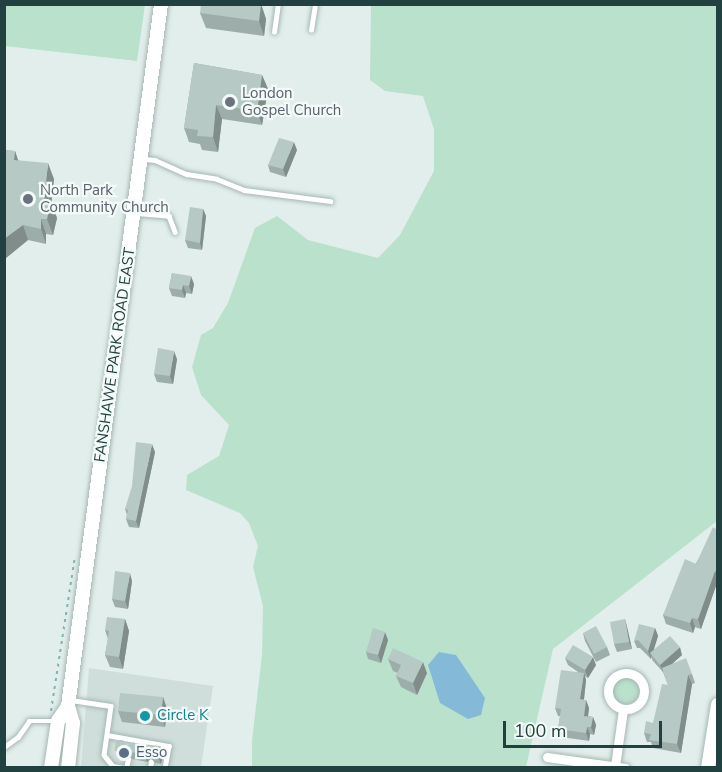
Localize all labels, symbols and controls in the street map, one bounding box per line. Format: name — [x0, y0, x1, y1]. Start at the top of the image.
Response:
place label: London Gospel Church — [242, 84, 341, 119]
marker: London Gospel Church — [223, 95, 237, 109]
place label: North Park Community Church — [40, 181, 169, 216]
marker: North Park Community Church — [21, 192, 35, 206]
street label: FANSHAWE PARK ROAD EAST — [91, 247, 139, 463]
place label: Circle K — [157, 707, 208, 725]
marker: Circle K — [138, 709, 152, 723]
scale bar — [506, 709, 665, 747]
text: 100 m — [514, 719, 566, 743]
place label: Esso — [136, 744, 167, 762]
marker: Esso — [117, 746, 131, 760]

